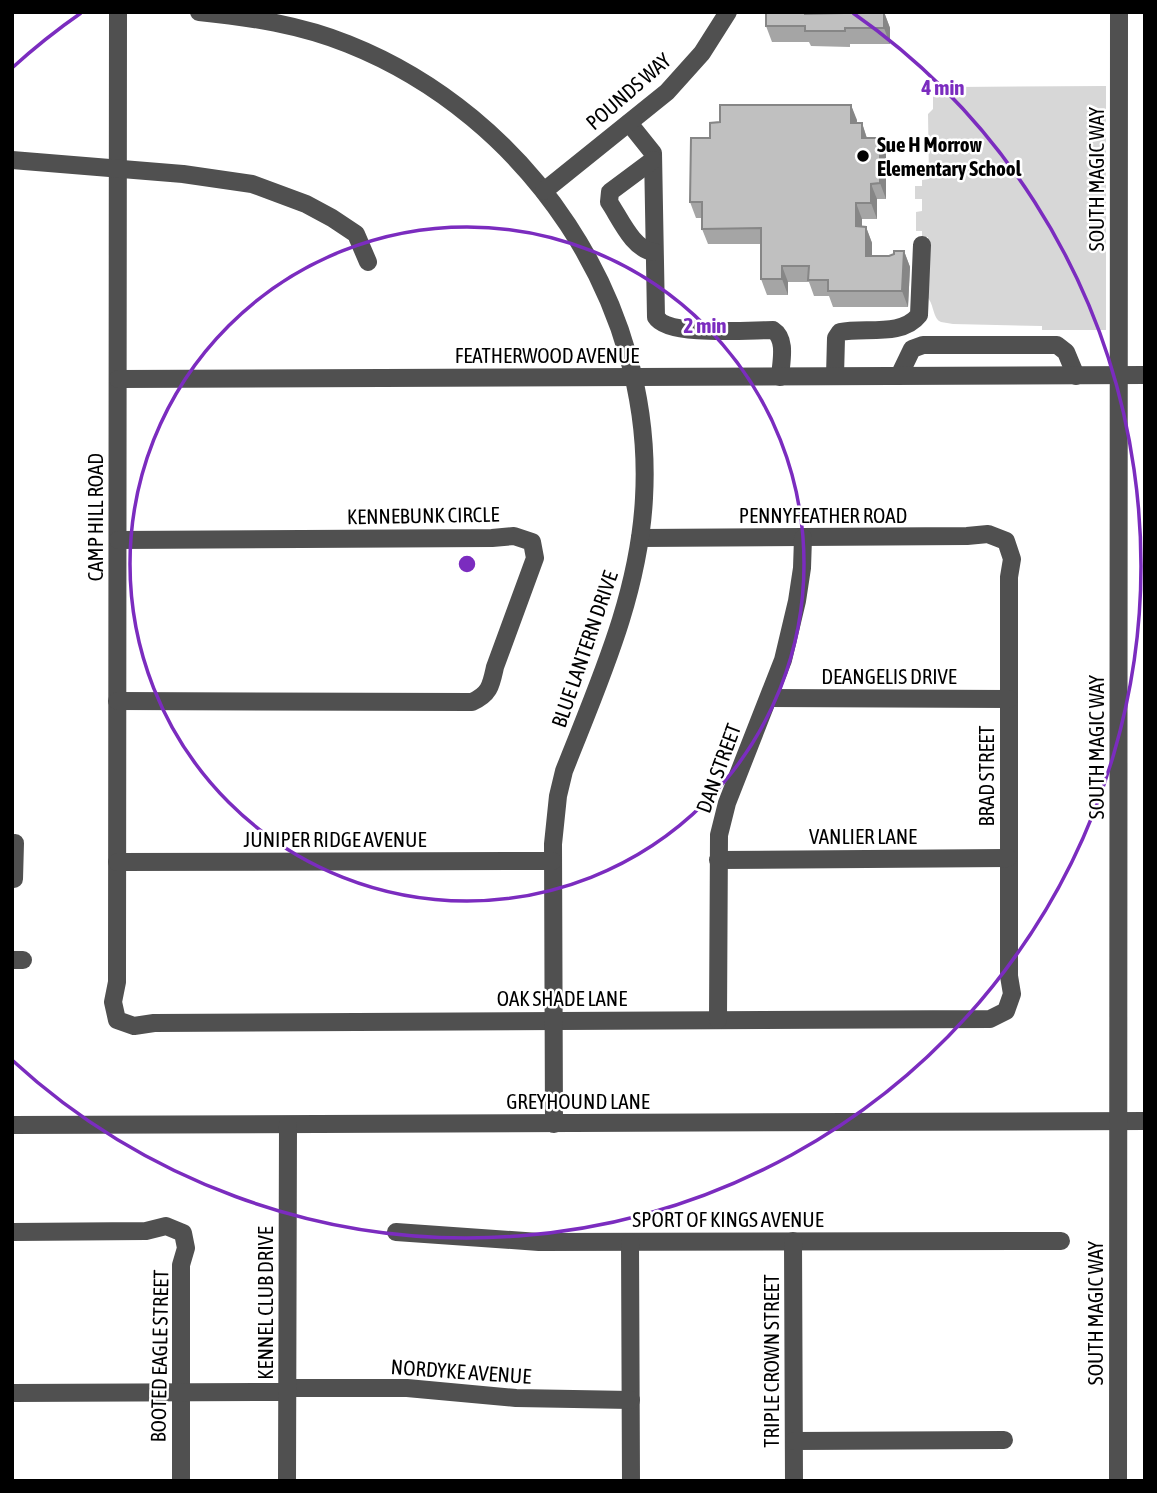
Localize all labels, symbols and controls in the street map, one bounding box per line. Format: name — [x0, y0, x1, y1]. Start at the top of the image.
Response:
street label: POUNDS WAY — [581, 47, 676, 134]
text: 4 min — [921, 75, 964, 99]
street label: SOUTH MAGIC WAY — [1084, 106, 1108, 251]
place label: Sue H Morrow Elementary School — [877, 132, 1022, 180]
marker: Sue H Morrow Elementary School — [855, 148, 871, 164]
text: 2 min — [684, 313, 726, 337]
street label: FEATHERWOOD AVENUE — [455, 343, 639, 367]
street label: CAMP HILL ROAD — [83, 453, 107, 581]
street label: KENNEBUNK CIRCLE — [347, 502, 499, 528]
street label: PENNYFEATHER ROAD — [739, 503, 907, 527]
centre of rings — [455, 552, 479, 576]
street label: BLUE LANTERN DRIVE — [546, 568, 622, 730]
street label: DEANGELIS DRIVE — [821, 664, 957, 688]
street label: SOUTH MAGIC WAY — [1084, 674, 1108, 819]
street label: DAN STREET — [691, 720, 745, 816]
street label: BRAD STREET — [974, 725, 998, 827]
street label: VANLIER LANE — [809, 824, 917, 848]
street label: JUNIPER RIDGE AVENUE — [244, 827, 426, 851]
street label: OAK SHADE LANE — [497, 986, 627, 1010]
street label: GREYHOUND LANE — [506, 1089, 650, 1113]
street label: SPORT OF KINGS AVENUE — [632, 1207, 824, 1231]
street label: KENNEL CLUB DRIVE — [253, 1226, 277, 1380]
street label: SOUTH MAGIC WAY — [1083, 1240, 1107, 1385]
street label: BOOTED EAGLE STREET — [145, 1269, 173, 1443]
street label: TRIPLE CROWN STREET — [759, 1274, 783, 1448]
street label: NORDYKE AVENUE — [390, 1354, 532, 1388]

